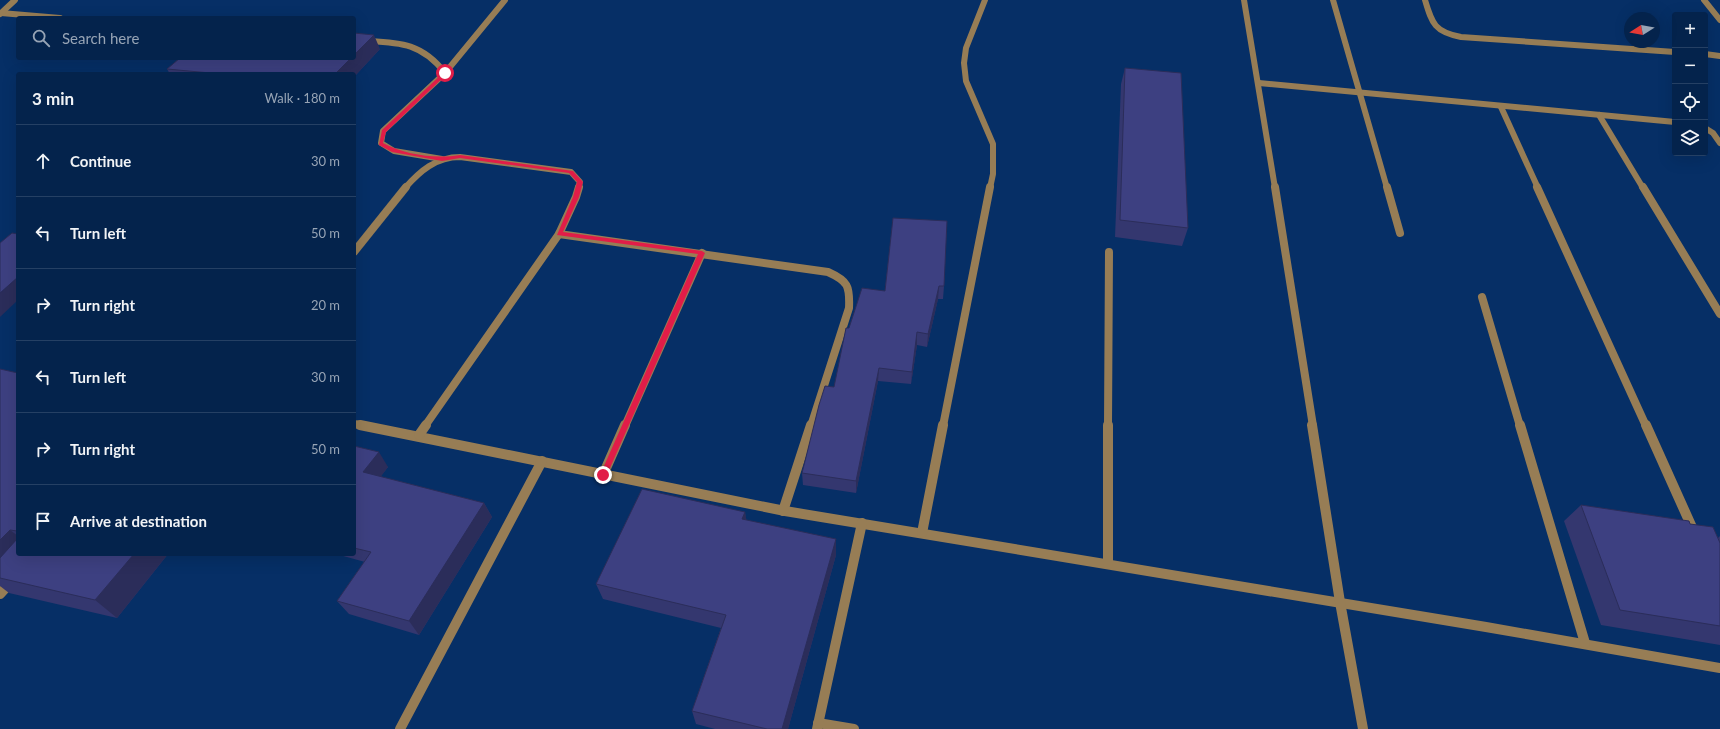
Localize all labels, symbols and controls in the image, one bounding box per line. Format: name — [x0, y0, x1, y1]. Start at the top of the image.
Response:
north arrow — [1624, 12, 1660, 48]
map controls — [1672, 12, 1708, 156]
button: + — [1672, 12, 1708, 48]
search box — [16, 16, 356, 60]
icon: search — [30, 27, 52, 49]
text: Search here — [62, 29, 139, 47]
button: − — [1672, 48, 1708, 84]
route start — [436, 64, 454, 82]
button: locate — [1672, 84, 1708, 120]
text: 3 min — [32, 88, 74, 109]
text: Walk · 180 m — [264, 90, 340, 106]
button: layers — [1672, 120, 1708, 156]
icon: ahead — [32, 150, 54, 172]
text: Continue — [70, 152, 131, 170]
text: 30 m — [311, 153, 340, 169]
icon: left — [32, 222, 54, 244]
text: Turn left — [70, 224, 126, 242]
text: 50 m — [311, 225, 340, 241]
icon: right — [32, 294, 54, 316]
text: Turn right — [70, 296, 135, 314]
text: 20 m — [311, 297, 340, 313]
icon: left — [32, 366, 54, 388]
text: Turn left — [70, 368, 126, 386]
text: 30 m — [311, 369, 340, 385]
icon: right — [32, 438, 54, 460]
text: Turn right — [70, 440, 135, 458]
text: 50 m — [311, 441, 340, 457]
route end — [594, 466, 612, 484]
icon: arrive — [32, 510, 54, 532]
text: Arrive at destination — [70, 512, 207, 530]

